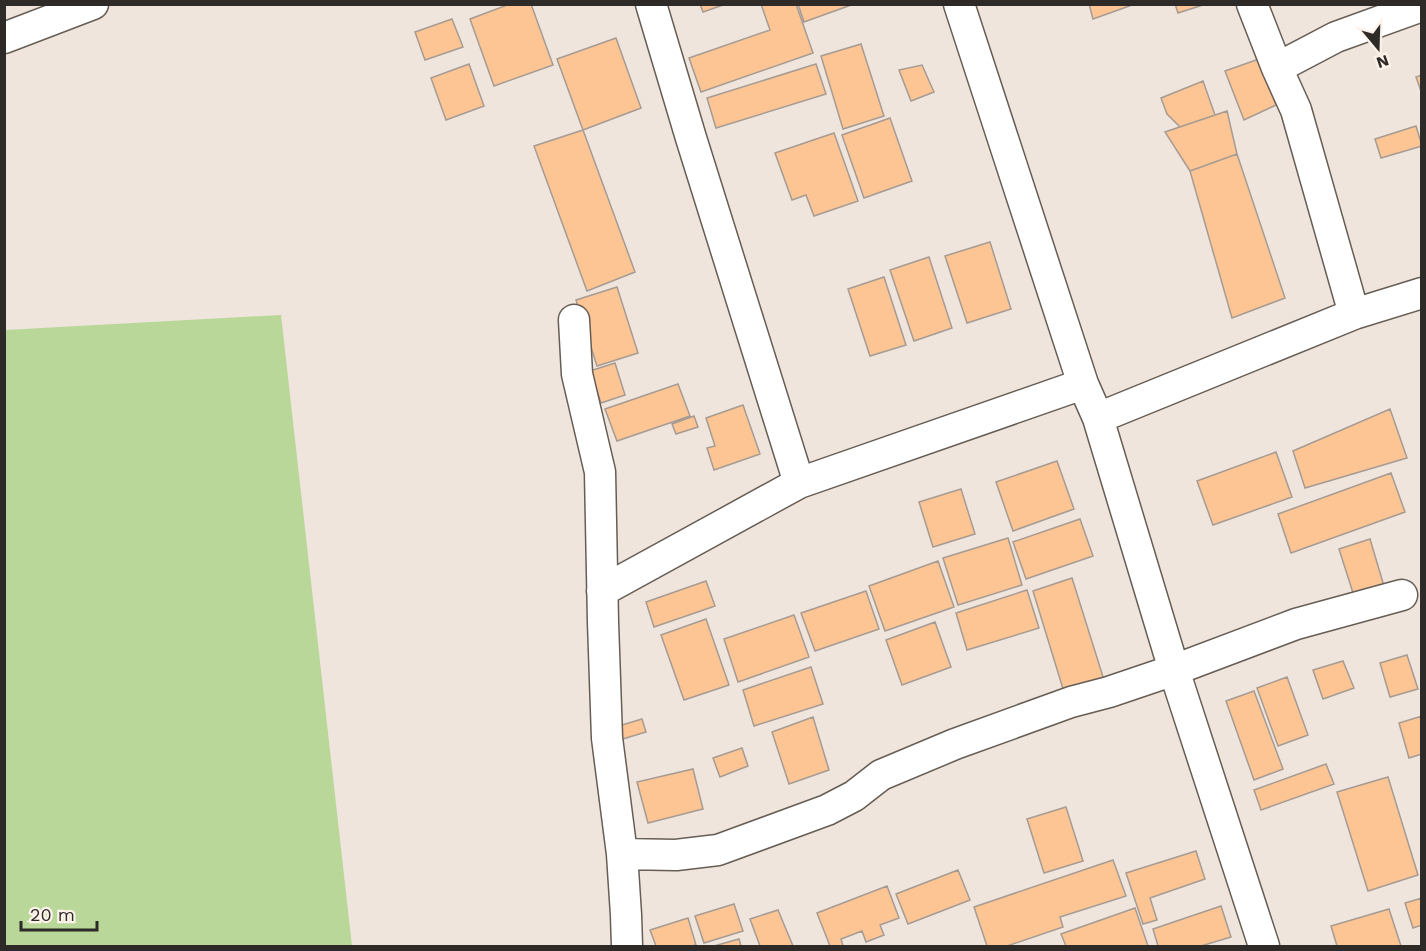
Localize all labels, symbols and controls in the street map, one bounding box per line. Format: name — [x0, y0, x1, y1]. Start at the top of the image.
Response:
north arrow — [1348, 18, 1408, 78]
text: N — [1374, 51, 1391, 73]
scale bar — [21, 894, 98, 932]
text: 20 m — [30, 904, 75, 925]

